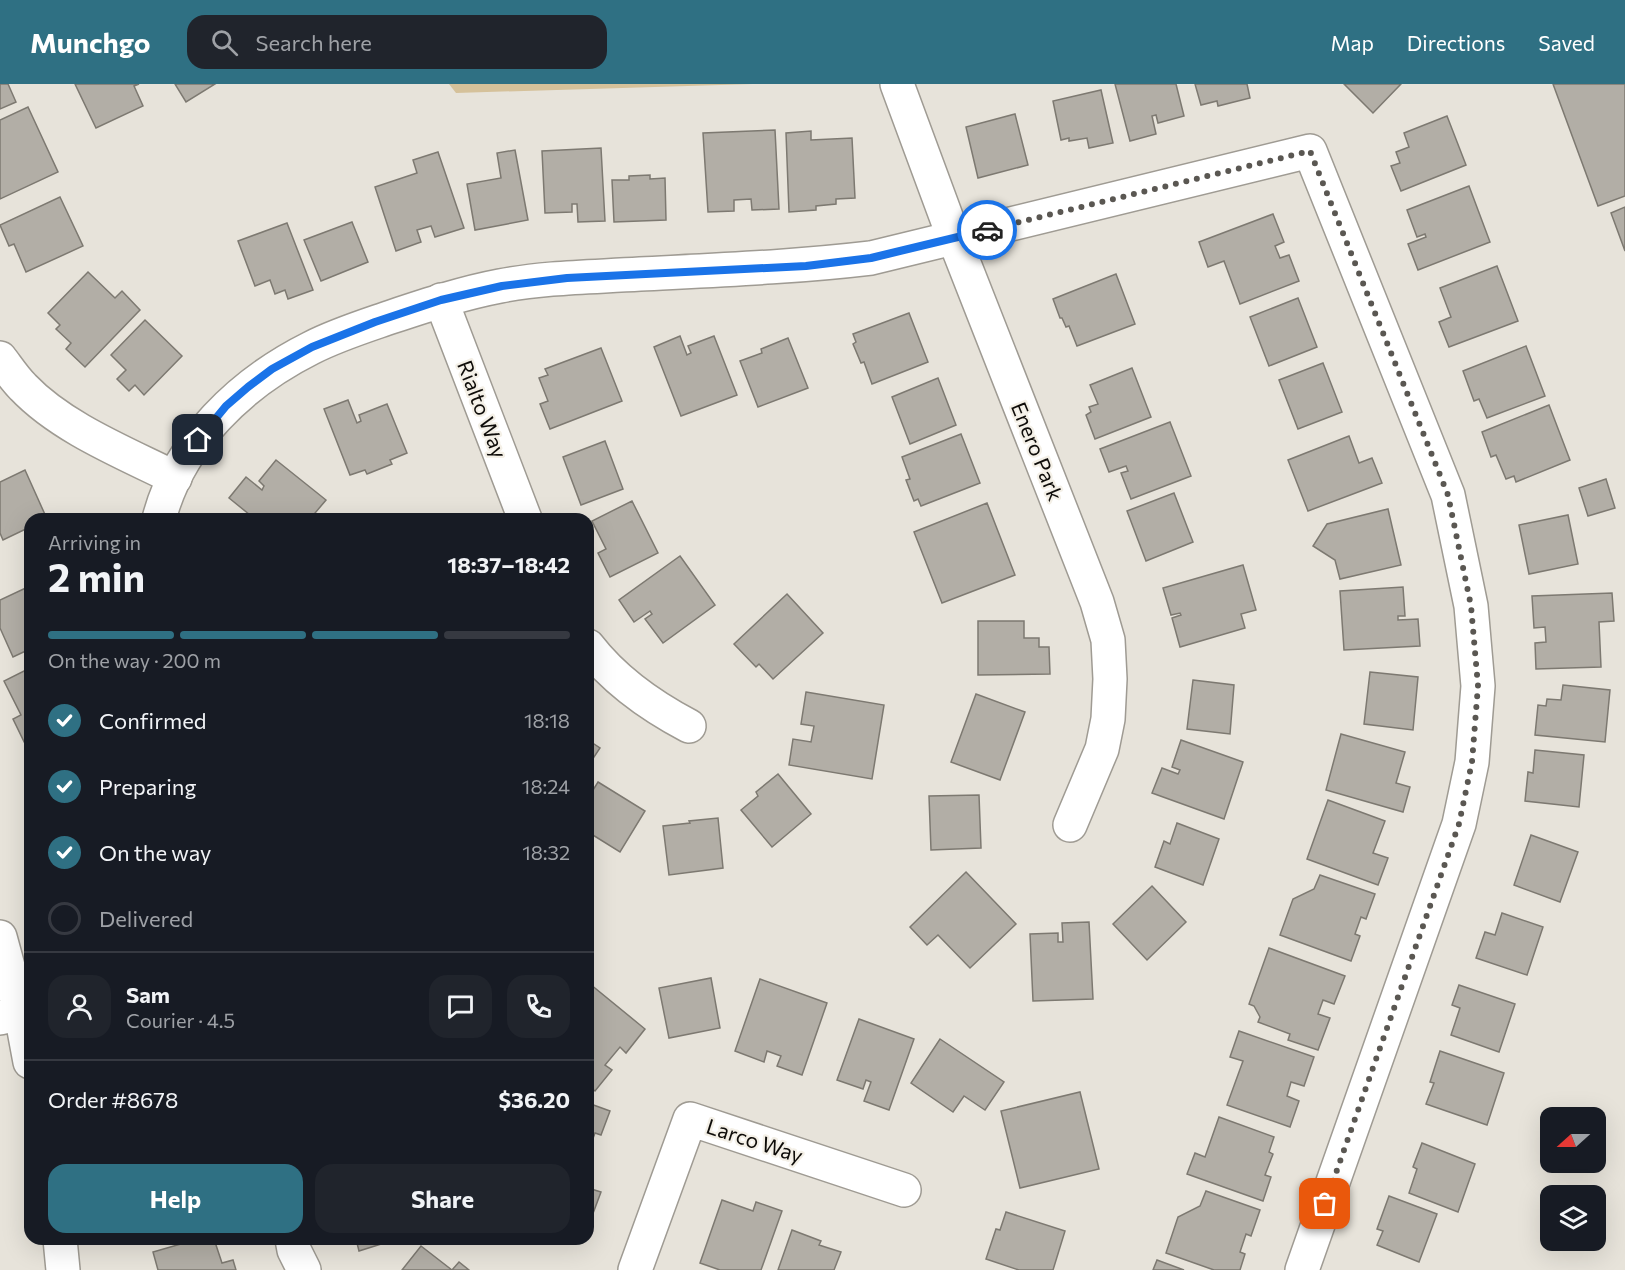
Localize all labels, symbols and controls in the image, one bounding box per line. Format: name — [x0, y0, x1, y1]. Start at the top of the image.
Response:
search box — [187, 15, 607, 69]
text: Munchgo — [30, 25, 151, 59]
icon: search — [208, 26, 241, 59]
text: Search here — [256, 29, 372, 56]
text: Map — [1331, 30, 1374, 55]
text: Directions — [1407, 30, 1505, 55]
text: Saved — [1538, 30, 1595, 55]
courier — [957, 200, 1017, 260]
icon: car — [971, 214, 1004, 247]
street label: Rialto Way — [453, 357, 513, 462]
street label: Enero Park — [1007, 398, 1069, 504]
pin — [172, 414, 223, 465]
icon: home — [181, 423, 214, 456]
text: Arriving in — [48, 530, 141, 554]
text: 18:37–18:42 — [447, 551, 570, 578]
text: 2 min — [48, 552, 145, 600]
text: On the way · 200 m — [48, 648, 221, 672]
icon: check — [48, 704, 81, 737]
text: Confirmed — [99, 707, 206, 734]
text: 18:18 — [524, 708, 570, 732]
icon: check — [48, 770, 81, 803]
text: Preparing — [99, 773, 196, 800]
text: 18:24 — [522, 774, 570, 798]
icon: check — [48, 836, 81, 869]
text: On the way — [99, 839, 211, 866]
text: 18:32 — [522, 840, 570, 864]
text: Delivered — [99, 905, 193, 932]
button: person — [48, 975, 111, 1038]
button: chat — [429, 975, 492, 1038]
button: phone — [507, 975, 570, 1038]
text: Sam — [126, 981, 170, 1008]
text: Courier · 4.5 — [126, 1008, 235, 1032]
text: Order #8678 — [48, 1086, 178, 1113]
text: $36.20 — [498, 1086, 570, 1113]
north arrow — [1540, 1107, 1606, 1173]
map controls — [1540, 1107, 1606, 1251]
street label: Larco Way — [704, 1113, 806, 1167]
button: Help — [48, 1164, 303, 1233]
button: Share — [315, 1164, 570, 1233]
pin — [1299, 1178, 1350, 1229]
button: layers — [1540, 1185, 1606, 1251]
icon: bag — [1308, 1187, 1341, 1220]

